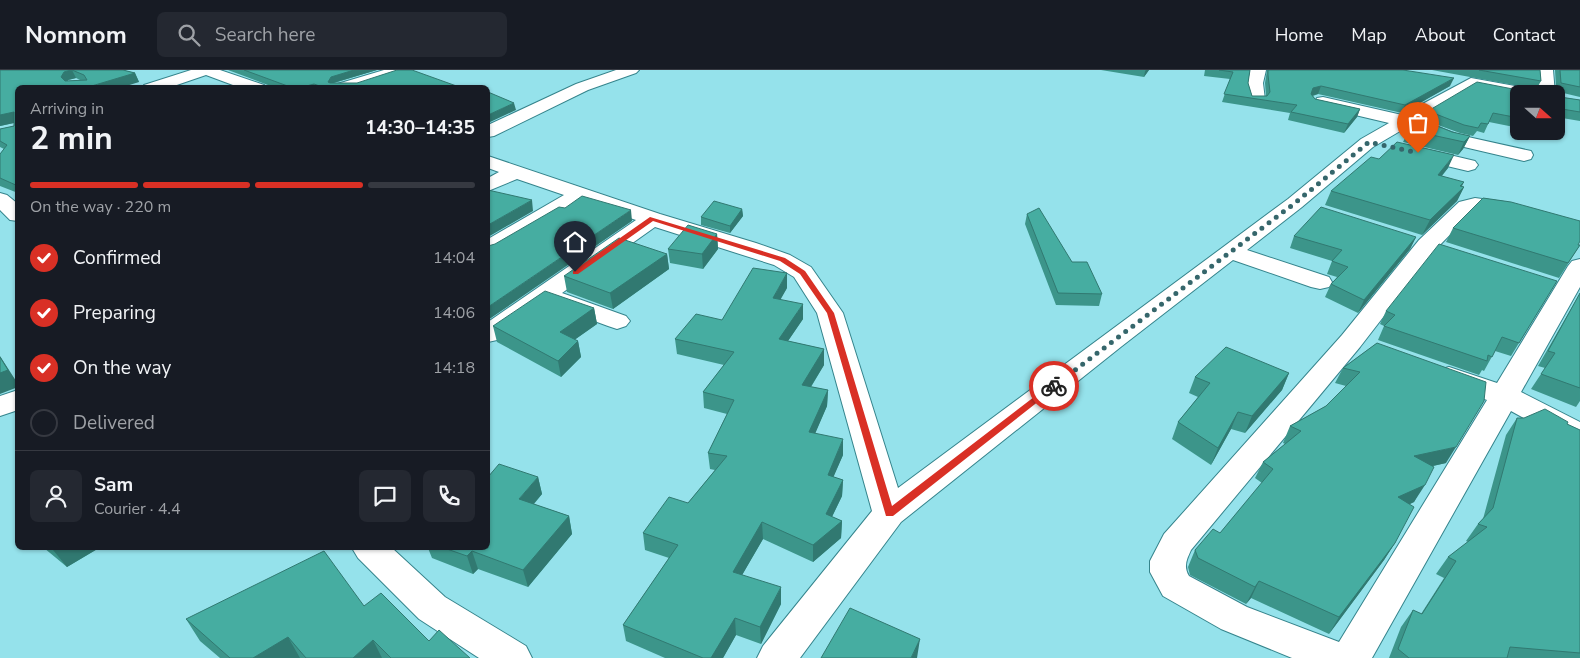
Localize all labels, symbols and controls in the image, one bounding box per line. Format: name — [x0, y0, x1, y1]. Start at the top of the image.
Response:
search box — [157, 12, 507, 57]
text: Nomnom — [25, 19, 127, 51]
icon: search — [175, 21, 203, 49]
text: Search here — [215, 22, 315, 48]
text: Home — [1275, 23, 1323, 47]
text: Map — [1351, 23, 1387, 47]
text: About — [1415, 23, 1465, 47]
text: Contact — [1493, 23, 1555, 47]
north arrow — [1510, 85, 1565, 140]
map controls — [1510, 85, 1565, 140]
text: Arriving in — [30, 98, 104, 120]
pin — [1397, 102, 1439, 153]
icon: bag — [1404, 109, 1432, 137]
text: 14:30–14:35 — [365, 115, 475, 141]
text: 2 min — [30, 117, 113, 160]
text: On the way · 220 m — [30, 196, 171, 218]
pin — [554, 221, 596, 272]
icon: home — [561, 228, 589, 256]
icon: check — [30, 244, 58, 272]
text: Confirmed — [73, 245, 161, 271]
text: 14:04 — [433, 247, 475, 269]
icon: check — [30, 299, 58, 327]
text: Preparing — [73, 300, 156, 326]
text: 14:06 — [433, 302, 475, 324]
icon: check — [30, 354, 58, 382]
text: On the way — [73, 355, 171, 381]
text: 14:18 — [433, 357, 475, 379]
courier — [1029, 361, 1079, 411]
icon: bike — [1040, 372, 1068, 400]
text: Delivered — [73, 410, 155, 436]
button: person — [30, 470, 82, 522]
button: chat — [359, 470, 411, 522]
button: phone — [423, 470, 475, 522]
text: Sam — [94, 472, 133, 498]
text: Courier · 4.4 — [94, 498, 180, 520]

